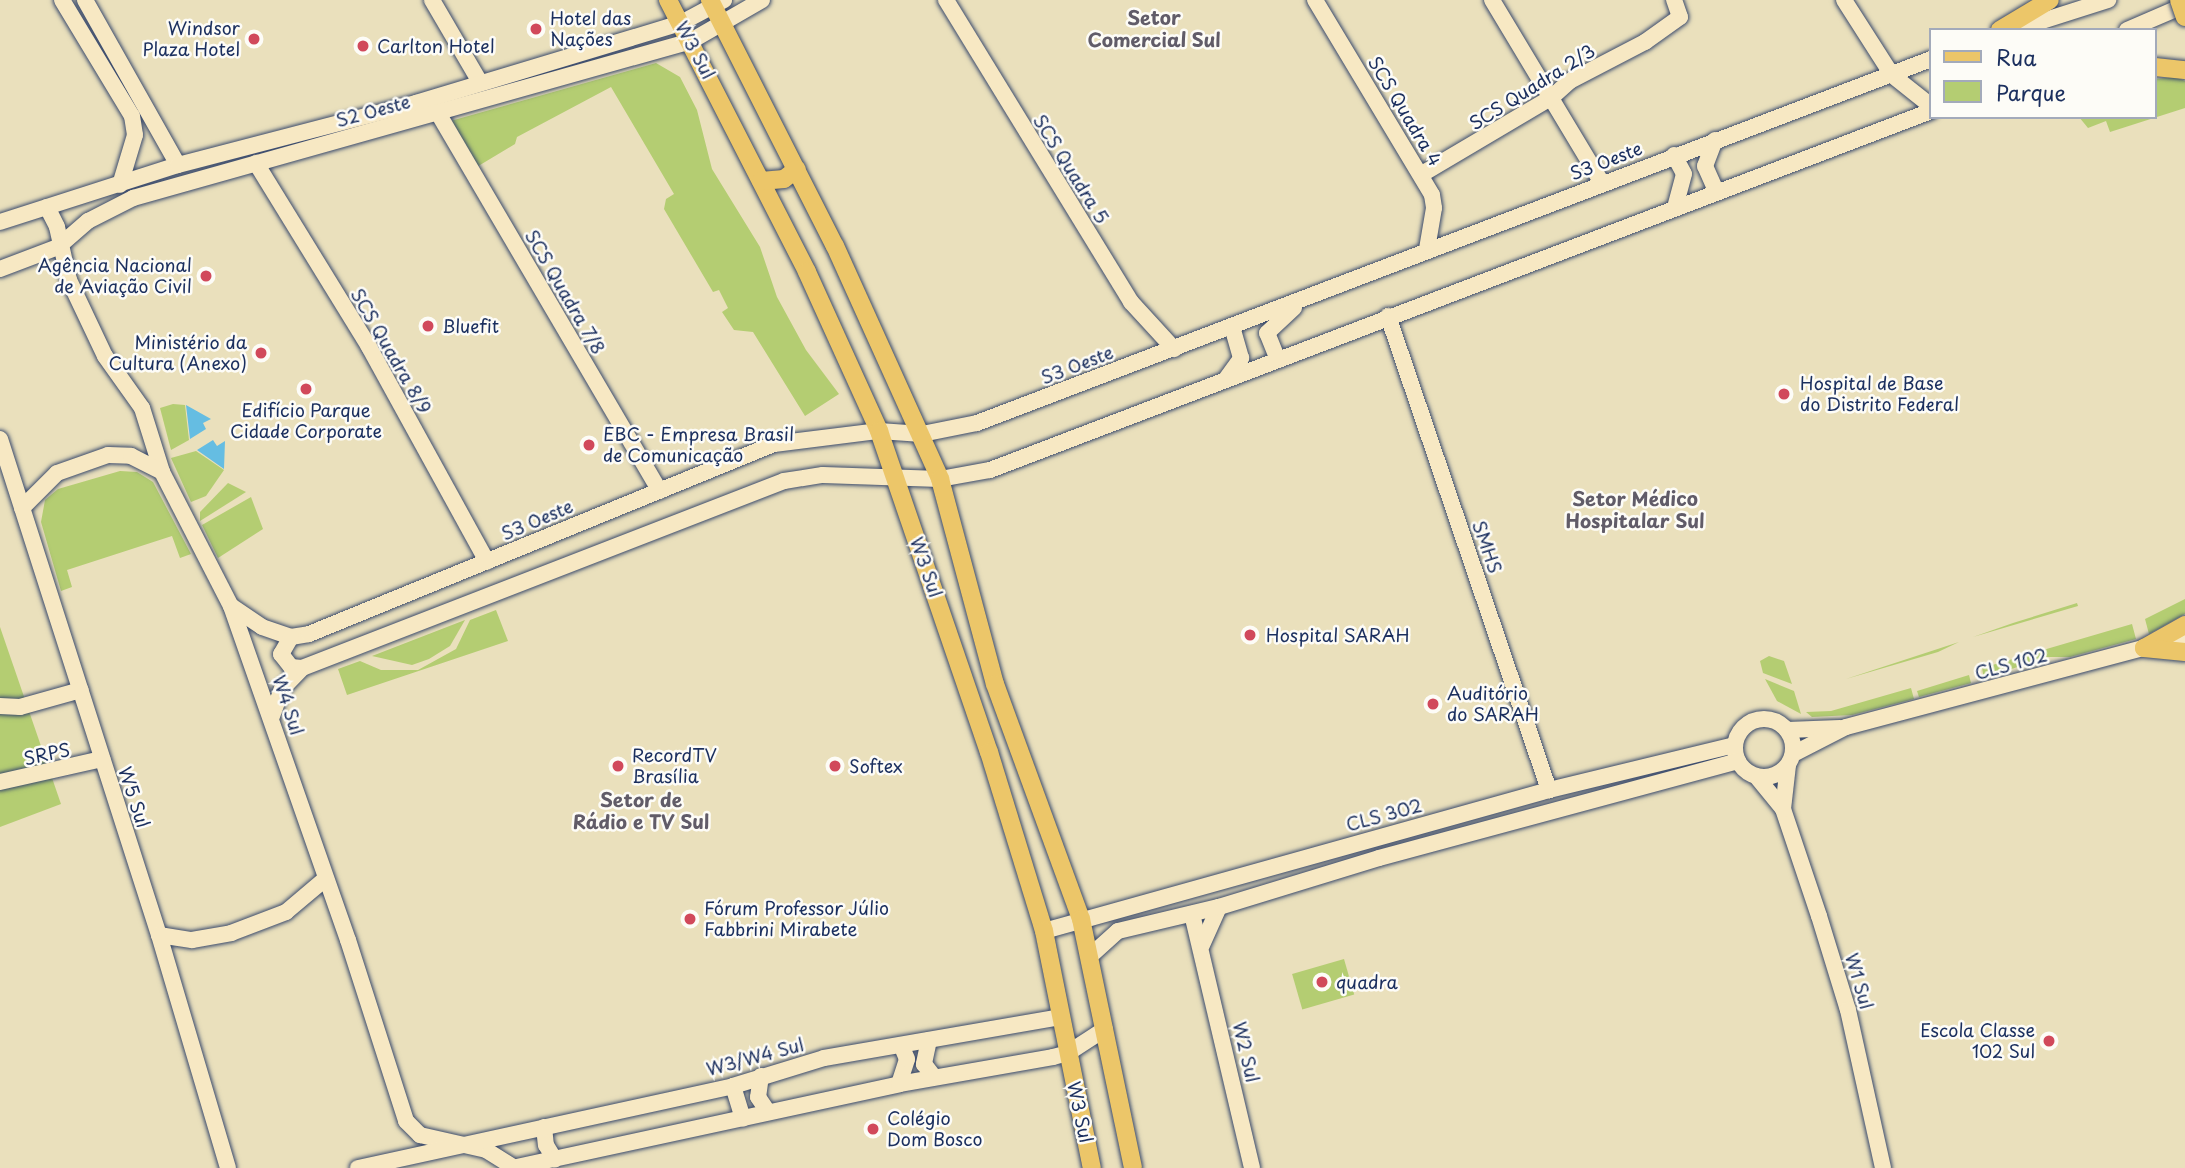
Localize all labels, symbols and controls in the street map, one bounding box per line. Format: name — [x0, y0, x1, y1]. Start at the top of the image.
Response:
district label: Setor Comercial Sul — [1087, 7, 1221, 51]
place label: Hotel das Nações — [550, 8, 631, 50]
street label: W3 Sul — [671, 17, 719, 83]
place label: Windsor Plaza Hotel — [142, 18, 240, 60]
marker: Hotel das Nações — [528, 21, 544, 37]
legend — [1930, 28, 2157, 119]
marker: Windsor Plaza Hotel — [246, 31, 262, 47]
place label: Carlton Hotel — [377, 35, 494, 57]
marker: Carlton Hotel — [355, 38, 371, 54]
street label: SCS Quadra 2/3 — [1464, 39, 1600, 135]
text: Rua — [1996, 41, 2036, 73]
street label: SCS Quadra 4 — [1363, 52, 1447, 170]
text: Parque — [1996, 76, 2066, 108]
street label: S2 Oeste — [333, 91, 413, 131]
street label: SCS Quadra 5 — [1029, 110, 1113, 228]
street label: S3 Oeste — [1566, 137, 1646, 185]
street label: SCS Quadra 7/8 — [520, 225, 610, 359]
place label: Agência Nacional de Aviação Civil — [39, 255, 192, 298]
marker: Agência Nacional de Aviação Civil — [198, 268, 214, 284]
street label: SCS Quadra 8/9 — [346, 284, 436, 418]
place label: Bluefit — [442, 315, 499, 337]
marker: Bluefit — [420, 318, 436, 334]
place label: Ministério da Cultura (Anexo) — [108, 332, 247, 374]
street label: S3 Oeste — [1037, 341, 1117, 389]
marker: Ministério da Cultura (Anexo) — [253, 345, 269, 361]
place label: Hospital de Base do Distrito Federal — [1800, 373, 1961, 416]
marker: Edifício Parque Cidade Corporate — [298, 381, 314, 397]
marker: Hospital de Base do Distrito Federal — [1774, 384, 1794, 404]
place label: Edifício Parque Cidade Corporate — [229, 400, 383, 442]
place label: EBC - Empresa Brasil de Comunicação — [603, 424, 793, 466]
marker: EBC - Empresa Brasil de Comunicação — [581, 437, 597, 453]
district label: Setor Médico Hospitalar Sul — [1566, 488, 1704, 532]
street label: S3 Oeste — [498, 495, 576, 545]
street label: SMHS — [1468, 518, 1506, 576]
street label: W3 Sul — [906, 534, 946, 600]
place label: Hospital SARAH — [1266, 624, 1410, 646]
marker: Hospital SARAH — [1240, 625, 1260, 645]
street label: CLS 102 — [1972, 644, 2050, 684]
street label: W4 Sul — [268, 672, 308, 738]
place label: Auditório do SARAH — [1447, 683, 1539, 726]
marker: Auditório do SARAH — [1425, 696, 1441, 712]
street label: SRPS — [22, 739, 72, 769]
place label: RecordTV Brasília — [632, 745, 717, 788]
place label: Softex — [849, 755, 903, 777]
marker: RecordTV Brasília — [610, 758, 626, 774]
marker: Softex — [827, 758, 843, 774]
street label: W5 Sul — [114, 764, 154, 830]
district label: Setor de Rádio e TV Sul — [572, 789, 710, 833]
street label: CLS 302 — [1343, 794, 1425, 836]
place label: Fórum Professor Júlio Fabbrini Mirabete — [704, 898, 890, 940]
marker: Fórum Professor Júlio Fabbrini Mirabete — [682, 911, 698, 927]
street label: W1 Sul — [1841, 950, 1877, 1012]
place label: quadra — [1336, 971, 1398, 993]
marker: quadra — [1314, 974, 1330, 990]
street label: W2 Sul — [1228, 1019, 1264, 1085]
place label: Escola Classe 102 Sul — [1919, 1020, 2035, 1062]
marker: Escola Classe 102 Sul — [2041, 1033, 2057, 1049]
street label: W3/W4 Sul — [704, 1034, 806, 1080]
street label: W3 Sul — [1063, 1079, 1097, 1145]
place label: Colégio Dom Bosco — [887, 1108, 983, 1150]
marker: Colégio Dom Bosco — [865, 1121, 881, 1137]

